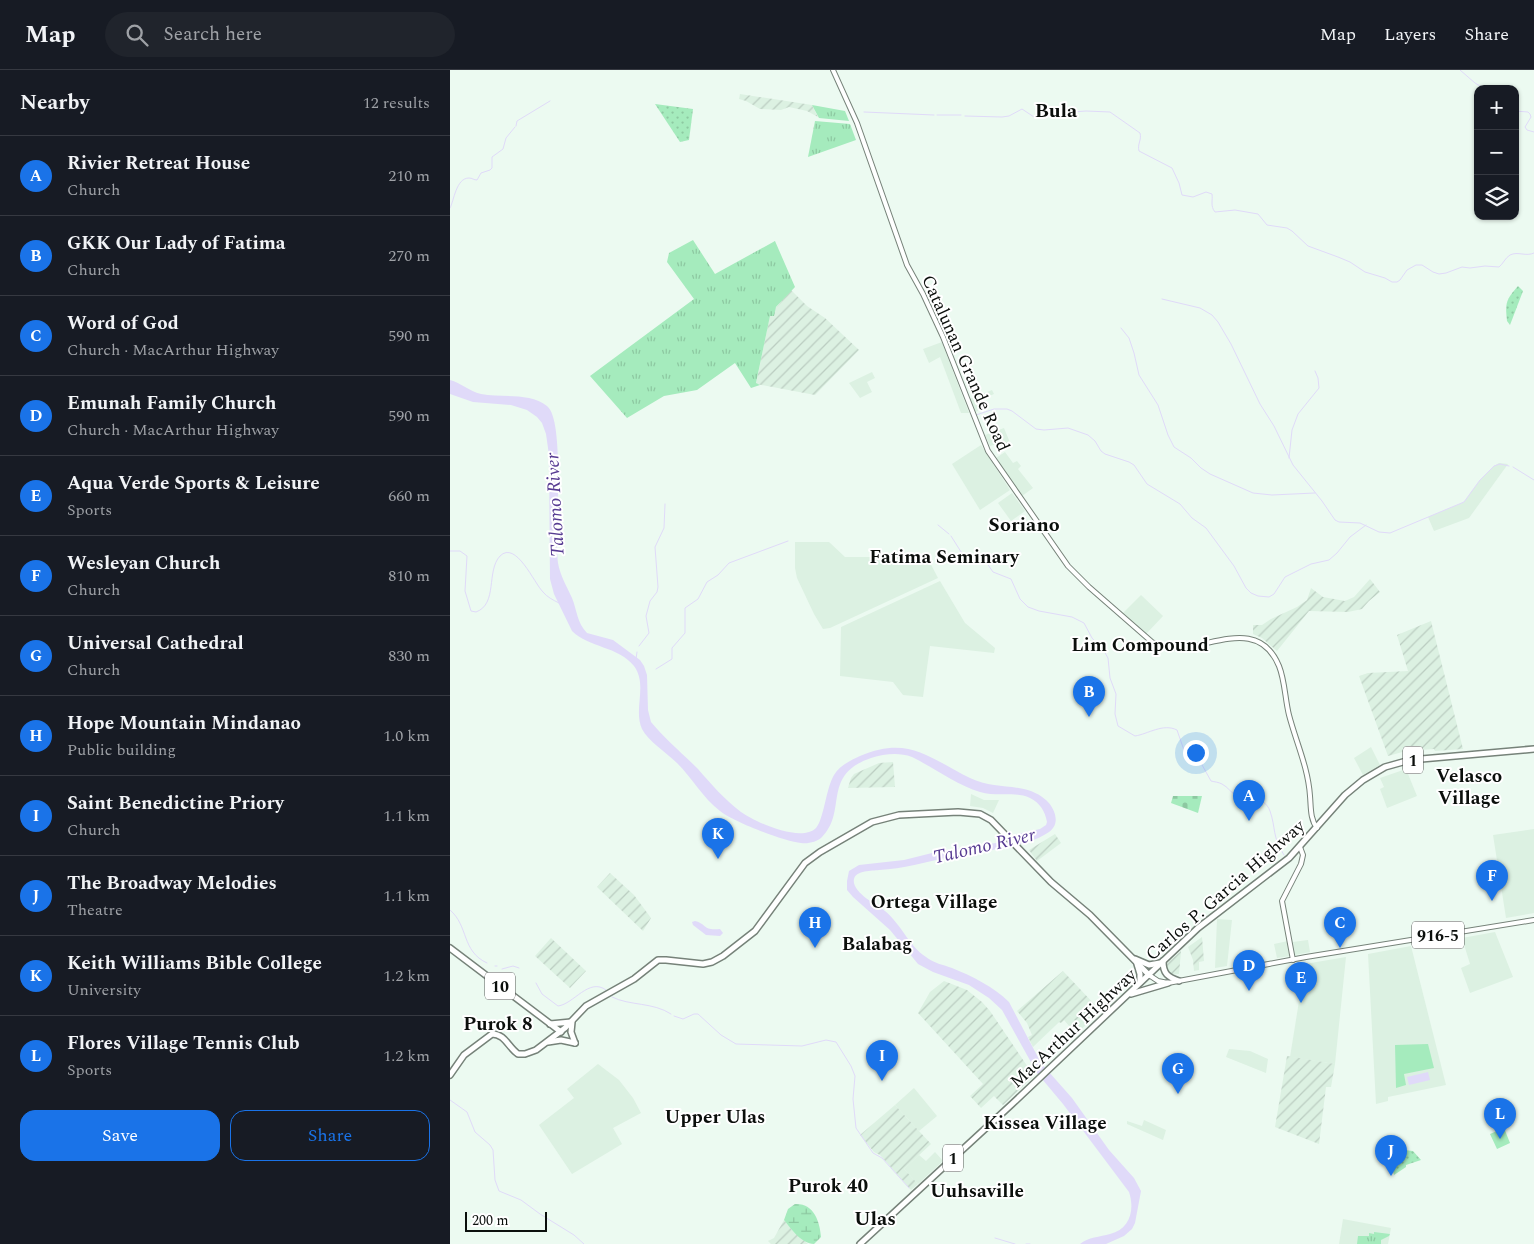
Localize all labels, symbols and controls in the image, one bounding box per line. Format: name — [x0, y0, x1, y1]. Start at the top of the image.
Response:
search box — [105, 12, 455, 57]
text: Map — [25, 17, 75, 53]
text: Search here — [163, 20, 262, 49]
icon: search — [123, 21, 151, 49]
text: Map — [1320, 21, 1356, 48]
text: Layers — [1384, 21, 1436, 48]
text: Share — [1464, 21, 1509, 48]
map controls — [1474, 85, 1519, 220]
button: + — [1474, 85, 1519, 130]
text: Nearby — [20, 87, 90, 119]
text: 12 results — [363, 91, 430, 115]
district label: Bula — [1035, 96, 1078, 126]
button: − — [1474, 130, 1519, 175]
text: Rivier Retreat House — [67, 149, 250, 178]
text: A — [30, 164, 42, 188]
text: 210 m — [388, 164, 430, 188]
button: layers — [1474, 175, 1519, 220]
text: Church — [67, 178, 120, 202]
text: GKK Our Lady of Fatima — [67, 229, 286, 258]
text: B — [30, 244, 42, 268]
text: 270 m — [388, 244, 430, 268]
text: Church — [67, 258, 120, 282]
street label: Catalunan Grande Road — [914, 271, 1017, 456]
text: Word of God — [67, 309, 179, 338]
text: C — [30, 324, 42, 348]
text: 590 m — [388, 324, 430, 348]
text: Church · MacArthur Highway — [67, 338, 279, 362]
text: Emunah Family Church — [67, 389, 276, 418]
text: D — [30, 404, 42, 428]
text: 590 m — [388, 404, 430, 428]
text: Church · MacArthur Highway — [67, 418, 279, 442]
water label: Talomo River — [538, 452, 573, 558]
text: Aqua Verde Sports & Leisure — [67, 469, 320, 498]
text: E — [31, 484, 41, 508]
text: 660 m — [388, 484, 430, 508]
text: Sports — [67, 498, 112, 522]
district label: Soriano — [988, 510, 1060, 540]
district label: Fatima Seminary — [869, 543, 1020, 572]
text: Wesleyan Church — [67, 549, 220, 578]
text: F — [31, 564, 41, 588]
text: 810 m — [388, 564, 430, 588]
text: Church — [67, 578, 120, 602]
text: Universal Cathedral — [67, 629, 244, 658]
district label: Lim Compound — [1071, 631, 1209, 660]
text: G — [30, 644, 42, 668]
text: 830 m — [388, 644, 430, 668]
text: Church — [67, 658, 120, 682]
pin: B — [1073, 676, 1105, 717]
text: Hope Mountain Mindanao — [67, 709, 301, 738]
text: H — [29, 724, 43, 748]
text: 1.0 km — [383, 724, 430, 748]
text: Public building — [67, 738, 176, 762]
your location — [1183, 740, 1209, 766]
road number: 1 — [1403, 746, 1423, 774]
district label: Velasco Village — [1436, 762, 1502, 813]
pin: A — [1233, 780, 1265, 821]
text: Saint Benedictine Priory — [67, 789, 284, 818]
text: I — [33, 804, 39, 828]
text: 1.1 km — [383, 804, 430, 828]
street label: Carlos P. Garcia Highway — [1140, 812, 1312, 967]
text: Church — [67, 818, 120, 842]
pin: K — [702, 818, 734, 859]
water label: Talomo River — [930, 820, 1039, 872]
pin: F — [1476, 860, 1508, 901]
text: The Broadway Melodies — [67, 869, 277, 898]
text: J — [33, 884, 39, 908]
text: 1.1 km — [383, 884, 430, 908]
district label: Ortega Village — [871, 888, 997, 917]
text: Theatre — [67, 898, 123, 922]
pin: H — [799, 907, 831, 948]
pin: C — [1324, 907, 1356, 948]
road number: 916-5 — [1412, 922, 1464, 948]
district label: Balabag — [842, 930, 912, 959]
text: Keith Williams Bible College — [67, 949, 322, 978]
pin: D — [1233, 950, 1265, 991]
street label: MacArthur Highway — [1004, 961, 1144, 1095]
pin: E — [1285, 962, 1317, 1003]
text: K — [30, 964, 42, 988]
text: 1.2 km — [383, 964, 430, 988]
road number: 10 — [485, 972, 515, 999]
text: University — [67, 978, 141, 1002]
district label: Purok 8 — [463, 1010, 533, 1039]
text: Flores Village Tennis Club — [67, 1029, 299, 1058]
pin: I — [866, 1040, 898, 1081]
text: L — [31, 1044, 41, 1068]
text: 1.2 km — [383, 1044, 430, 1068]
pin: G — [1162, 1053, 1194, 1094]
text: Sports — [67, 1058, 112, 1082]
pin: L — [1484, 1098, 1516, 1139]
district label: Upper Ulas — [665, 1103, 765, 1132]
district label: Kissea Village — [983, 1109, 1107, 1138]
button: Save — [20, 1110, 220, 1161]
button: Share — [230, 1110, 430, 1161]
pin: J — [1375, 1135, 1407, 1176]
road number: 1 — [943, 1144, 963, 1172]
district label: Purok 40 — [788, 1172, 868, 1201]
district label: Uuhsaville — [930, 1177, 1024, 1206]
district label: Ulas — [854, 1204, 896, 1234]
scale bar — [465, 1209, 548, 1232]
text: 200 m — [472, 1210, 509, 1231]

